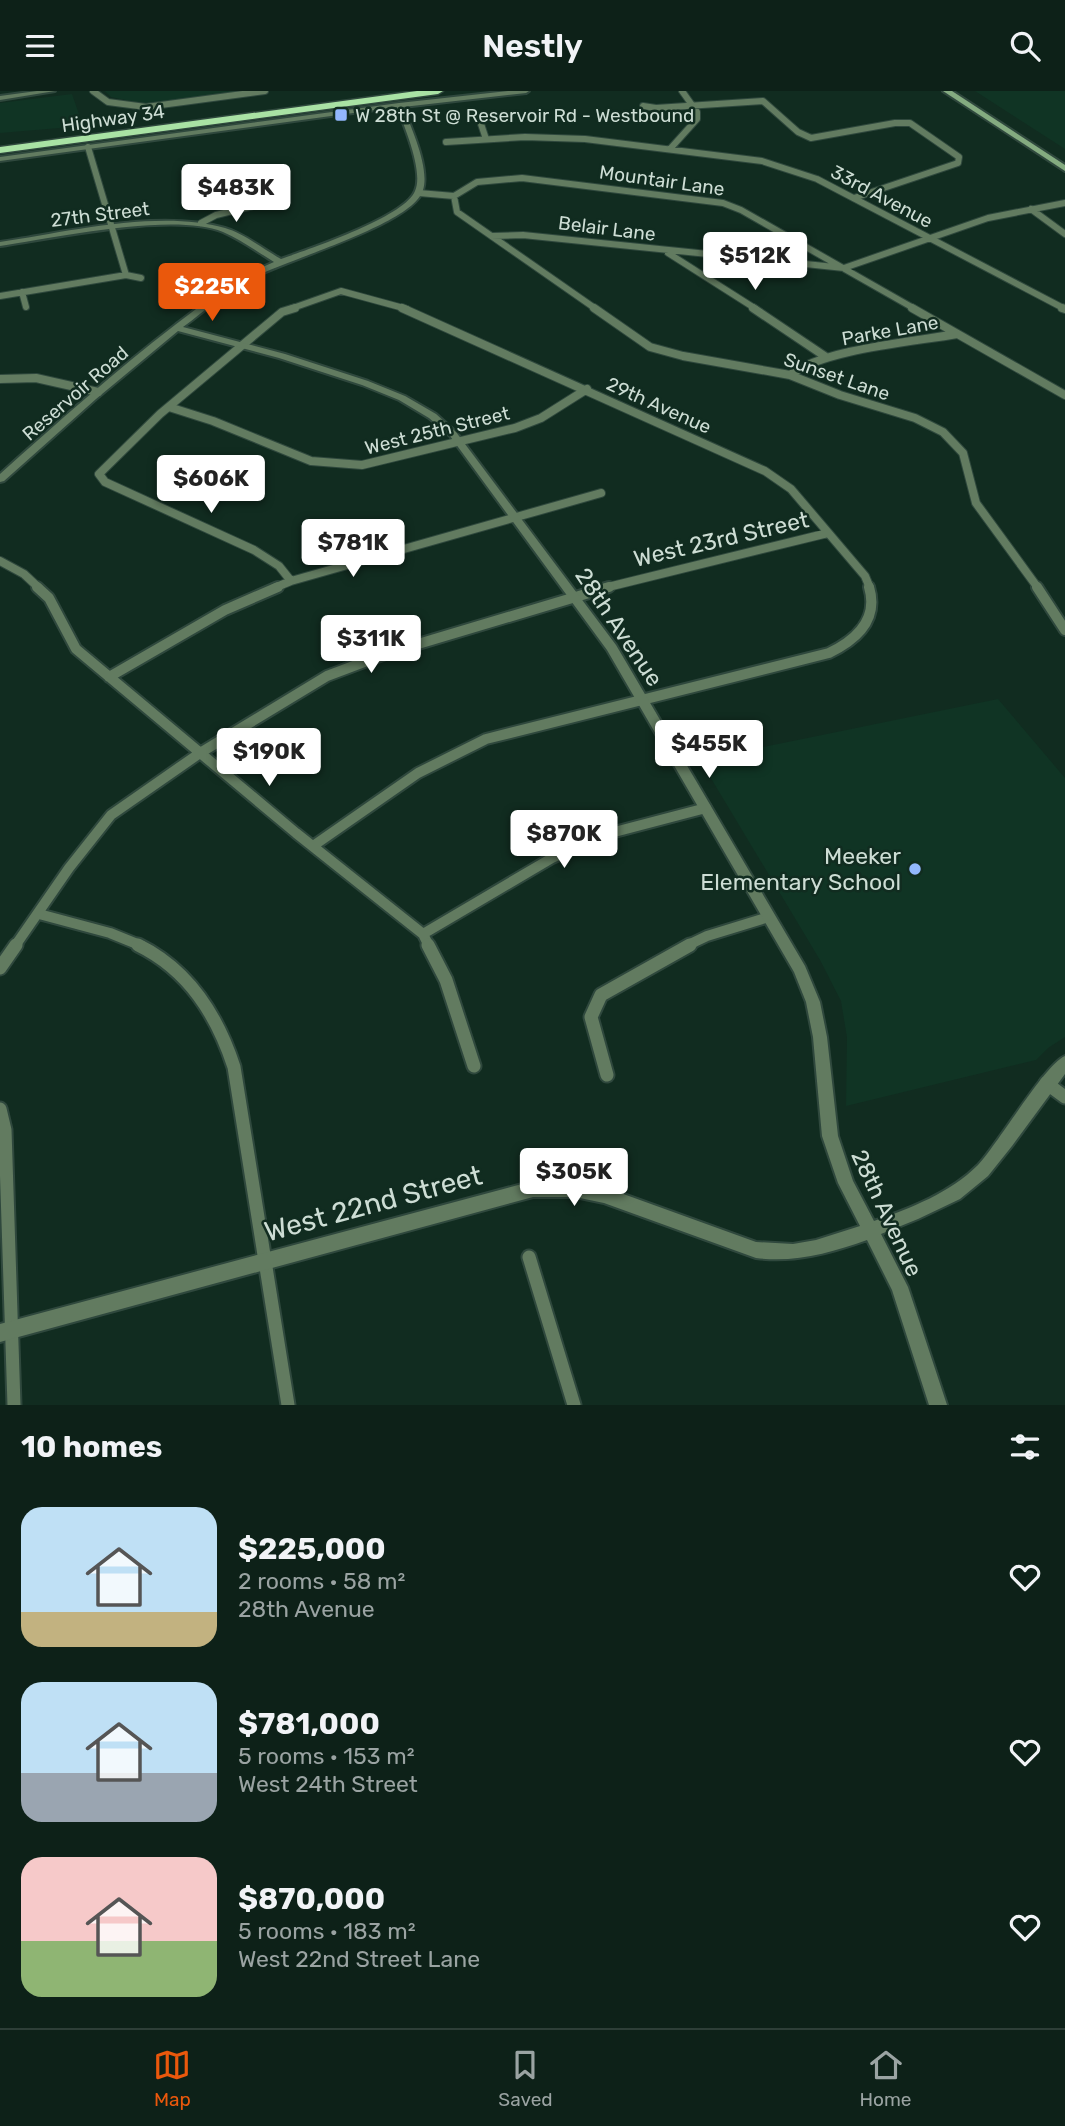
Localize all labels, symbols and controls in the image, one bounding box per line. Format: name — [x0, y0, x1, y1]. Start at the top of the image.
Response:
icon: menu — [21, 27, 59, 65]
text: Nestly — [482, 27, 583, 65]
icon: search — [1006, 27, 1044, 65]
street label: Highway 34 — [60, 100, 166, 137]
place label: W 28th St @ Reservoir Rd - Westbound — [355, 104, 694, 127]
marker: W 28th St @ Reservoir Rd - Westbound — [333, 107, 349, 123]
street label: Mountair Lane — [598, 160, 726, 201]
street label: 33rd Avenue — [827, 160, 937, 233]
pin: $483K — [187, 165, 285, 224]
text: $483K — [197, 173, 275, 201]
street label: 27th Street — [49, 197, 151, 232]
street label: Belair Lane — [557, 211, 657, 246]
pin: $512K — [706, 233, 804, 292]
text: $512K — [719, 241, 791, 269]
pin: $225K — [163, 264, 261, 323]
text: $225K — [174, 272, 250, 300]
street label: Parke Lane — [840, 311, 940, 350]
street label: Reservoir Road — [18, 341, 133, 446]
street label: Sunset Lane — [781, 348, 893, 405]
street label: 29th Avenue — [603, 372, 715, 439]
street label: West 25th Street — [362, 401, 512, 460]
pin: $606K — [162, 455, 260, 515]
text: $606K — [173, 464, 249, 492]
street label: West 23rd Street — [631, 505, 811, 573]
pin: $781K — [304, 519, 402, 579]
text: $781K — [318, 528, 388, 556]
street label: 28th Avenue — [569, 562, 669, 692]
pin: $311K — [322, 615, 420, 675]
text: $311K — [337, 624, 405, 652]
pin: $455K — [660, 721, 758, 780]
pin: $190K — [220, 729, 318, 788]
text: $455K — [671, 729, 747, 757]
text: $190K — [233, 737, 305, 765]
pin: $870K — [515, 811, 613, 870]
text: $870K — [526, 819, 602, 847]
place label: Meeker Elementary School — [700, 842, 901, 896]
marker: Meeker Elementary School — [907, 861, 923, 877]
street label: 28th Avenue — [845, 1145, 929, 1281]
pin: $305K — [525, 1149, 623, 1208]
text: $305K — [536, 1157, 612, 1185]
street label: West 22nd Street — [261, 1159, 486, 1248]
icon: filters — [1006, 1428, 1044, 1466]
text: 10 homes — [21, 1429, 162, 1465]
text: $225,000 — [238, 1531, 386, 1567]
icon: home — [77, 1535, 161, 1619]
icon: heart — [1006, 1558, 1044, 1596]
text: 2 rooms · 58 m² — [238, 1567, 405, 1595]
text: 28th Avenue — [238, 1595, 375, 1623]
text: $781,000 — [238, 1706, 380, 1742]
icon: home — [77, 1710, 161, 1794]
icon: heart — [1006, 1733, 1044, 1771]
text: 5 rooms · 153 m² — [238, 1742, 415, 1770]
text: West 24th Street — [238, 1770, 418, 1798]
text: $870,000 — [238, 1881, 385, 1917]
icon: home — [77, 1885, 161, 1969]
icon: heart — [1006, 1908, 1044, 1946]
text: 5 rooms · 183 m² — [238, 1917, 415, 1945]
text: West 22nd Street Lane — [238, 1945, 480, 1973]
tab: Map — [153, 2046, 191, 2111]
tab: Saved — [498, 2046, 553, 2111]
tab: Home — [860, 2046, 912, 2111]

